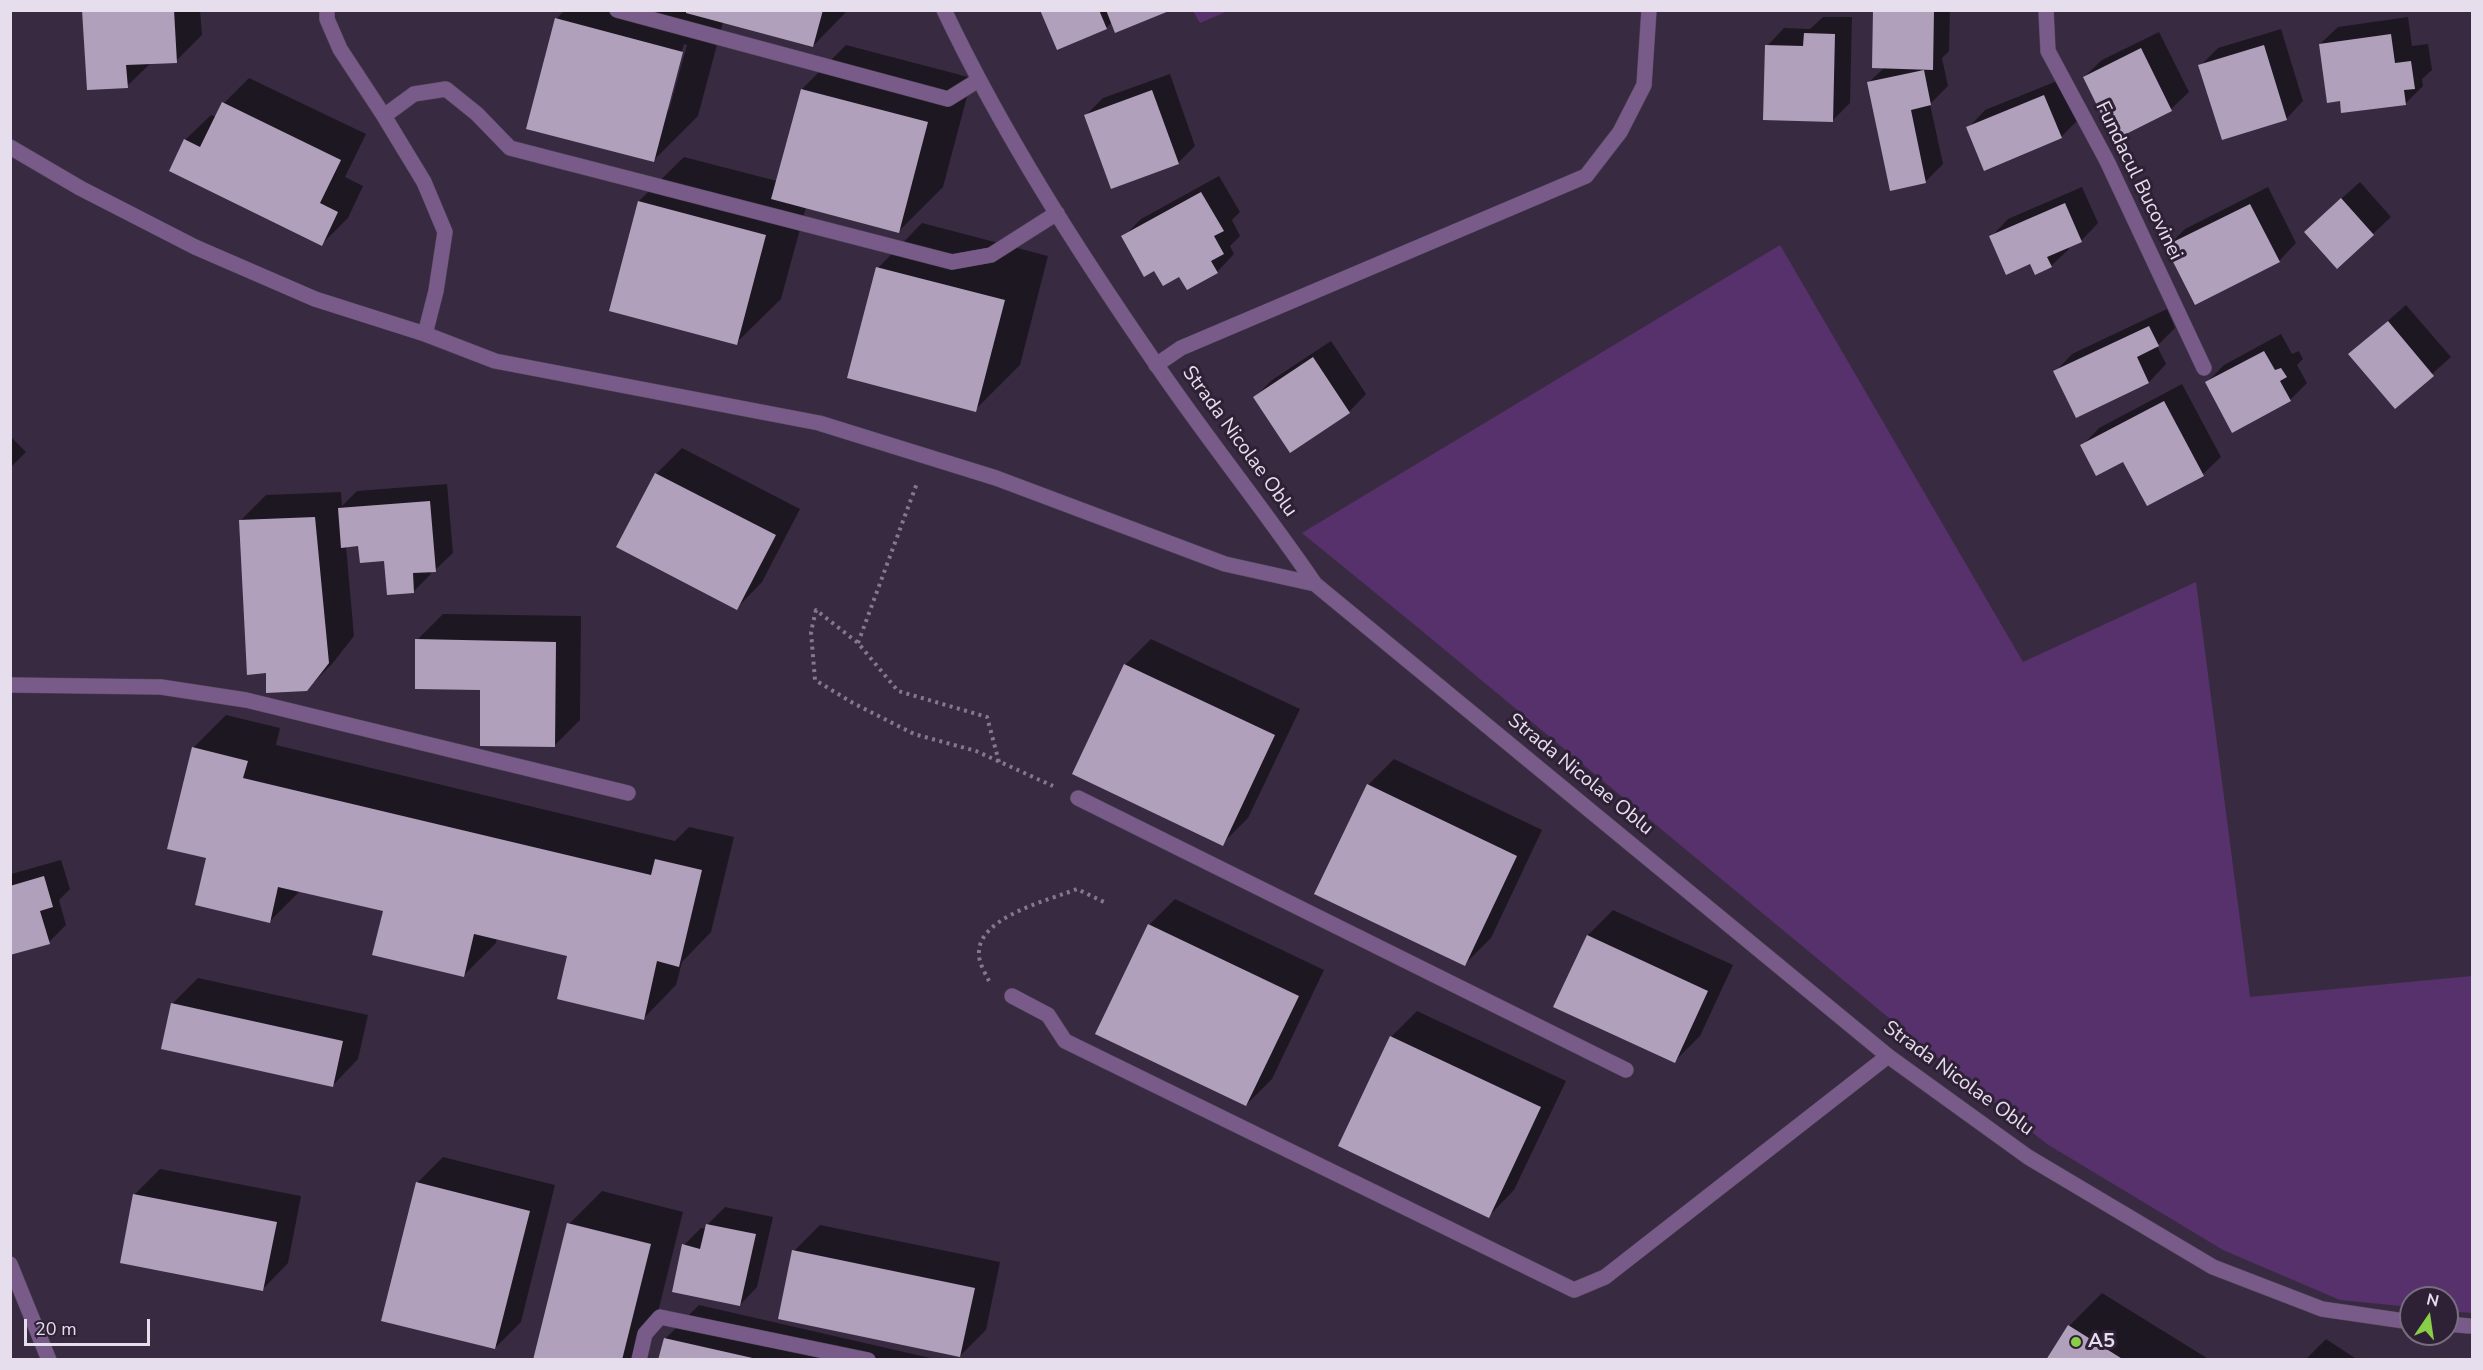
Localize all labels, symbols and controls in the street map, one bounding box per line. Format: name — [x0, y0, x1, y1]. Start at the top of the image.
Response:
street label: Fundacul Bucovinei — [2089, 98, 2187, 264]
street label: Strada Nicolae Oblu — [1176, 362, 1302, 522]
street label: Strada Nicolae Oblu — [1502, 709, 1658, 841]
street label: Strada Nicolae Oblu — [1878, 1016, 2038, 1142]
north arrow — [2399, 1286, 2459, 1346]
text: N — [2424, 1288, 2441, 1312]
scale bar — [27, 1307, 153, 1345]
text: 20 m — [35, 1317, 77, 1341]
place label: A5 — [2088, 1330, 2115, 1354]
marker: A5 — [2069, 1335, 2083, 1349]

